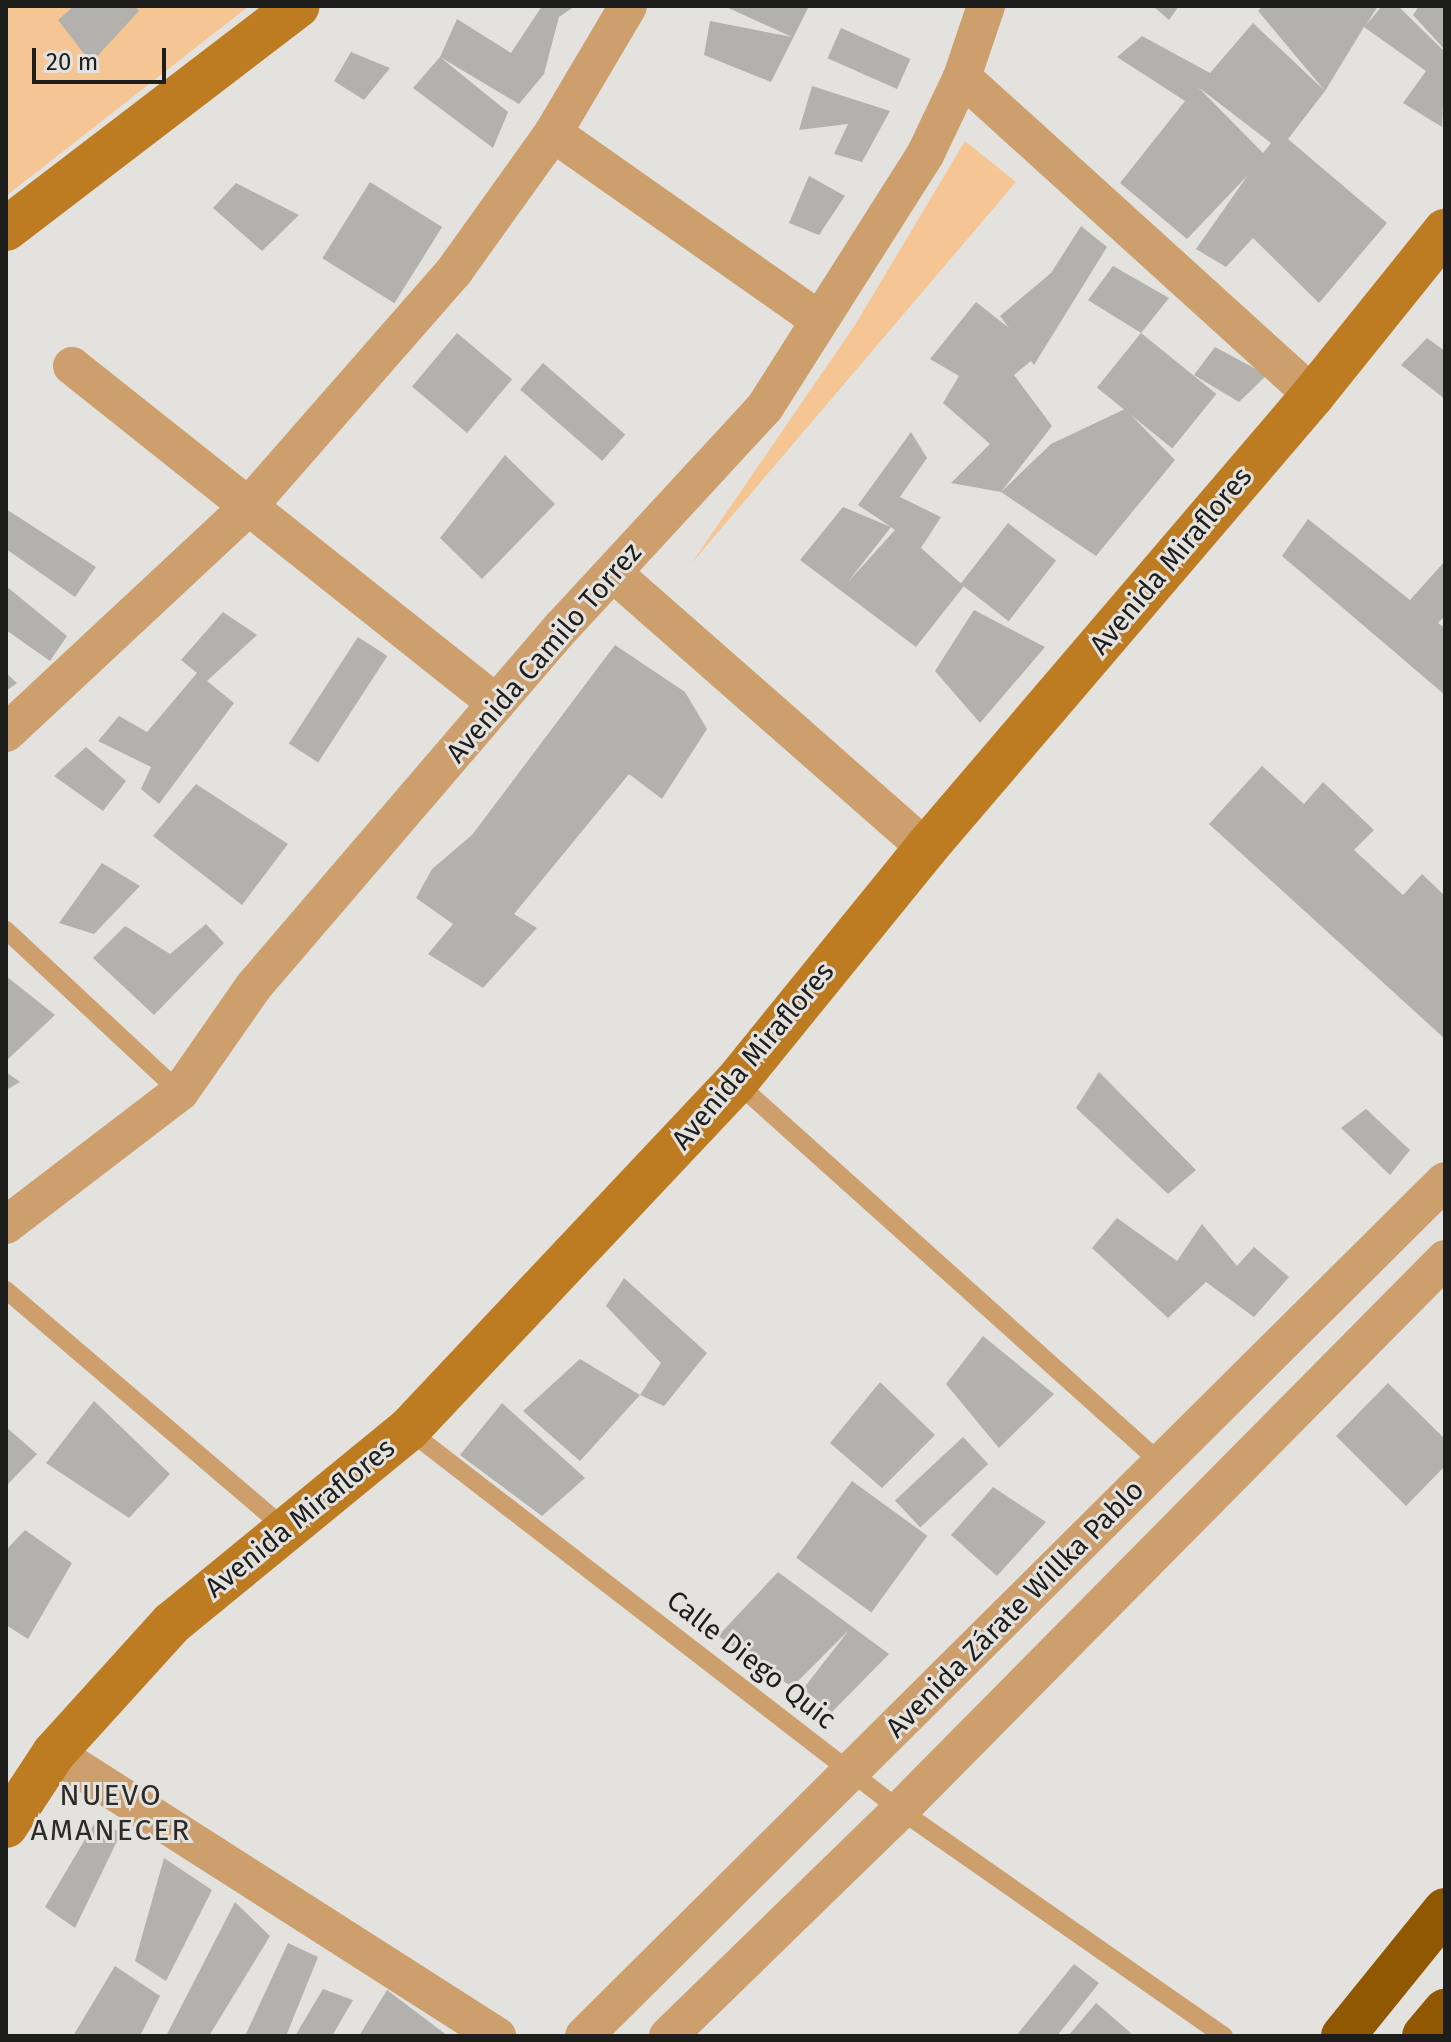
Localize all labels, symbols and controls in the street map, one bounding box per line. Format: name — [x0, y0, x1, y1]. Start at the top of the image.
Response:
scale bar — [36, 32, 170, 82]
text: 20 m — [46, 48, 98, 76]
street label: Avenida Miraflores — [1083, 460, 1259, 662]
street label: Avenida Camilo Torrez — [439, 536, 649, 770]
street label: Avenida Miraflores — [665, 955, 841, 1157]
street label: Avenida Miraflores — [198, 1431, 402, 1605]
street label: Avenida Zárate Willka Pablo — [879, 1473, 1151, 1745]
street label: Calle Diego Quic — [660, 1584, 842, 1736]
district label: NUEVO AMANECER — [31, 1777, 191, 1848]

